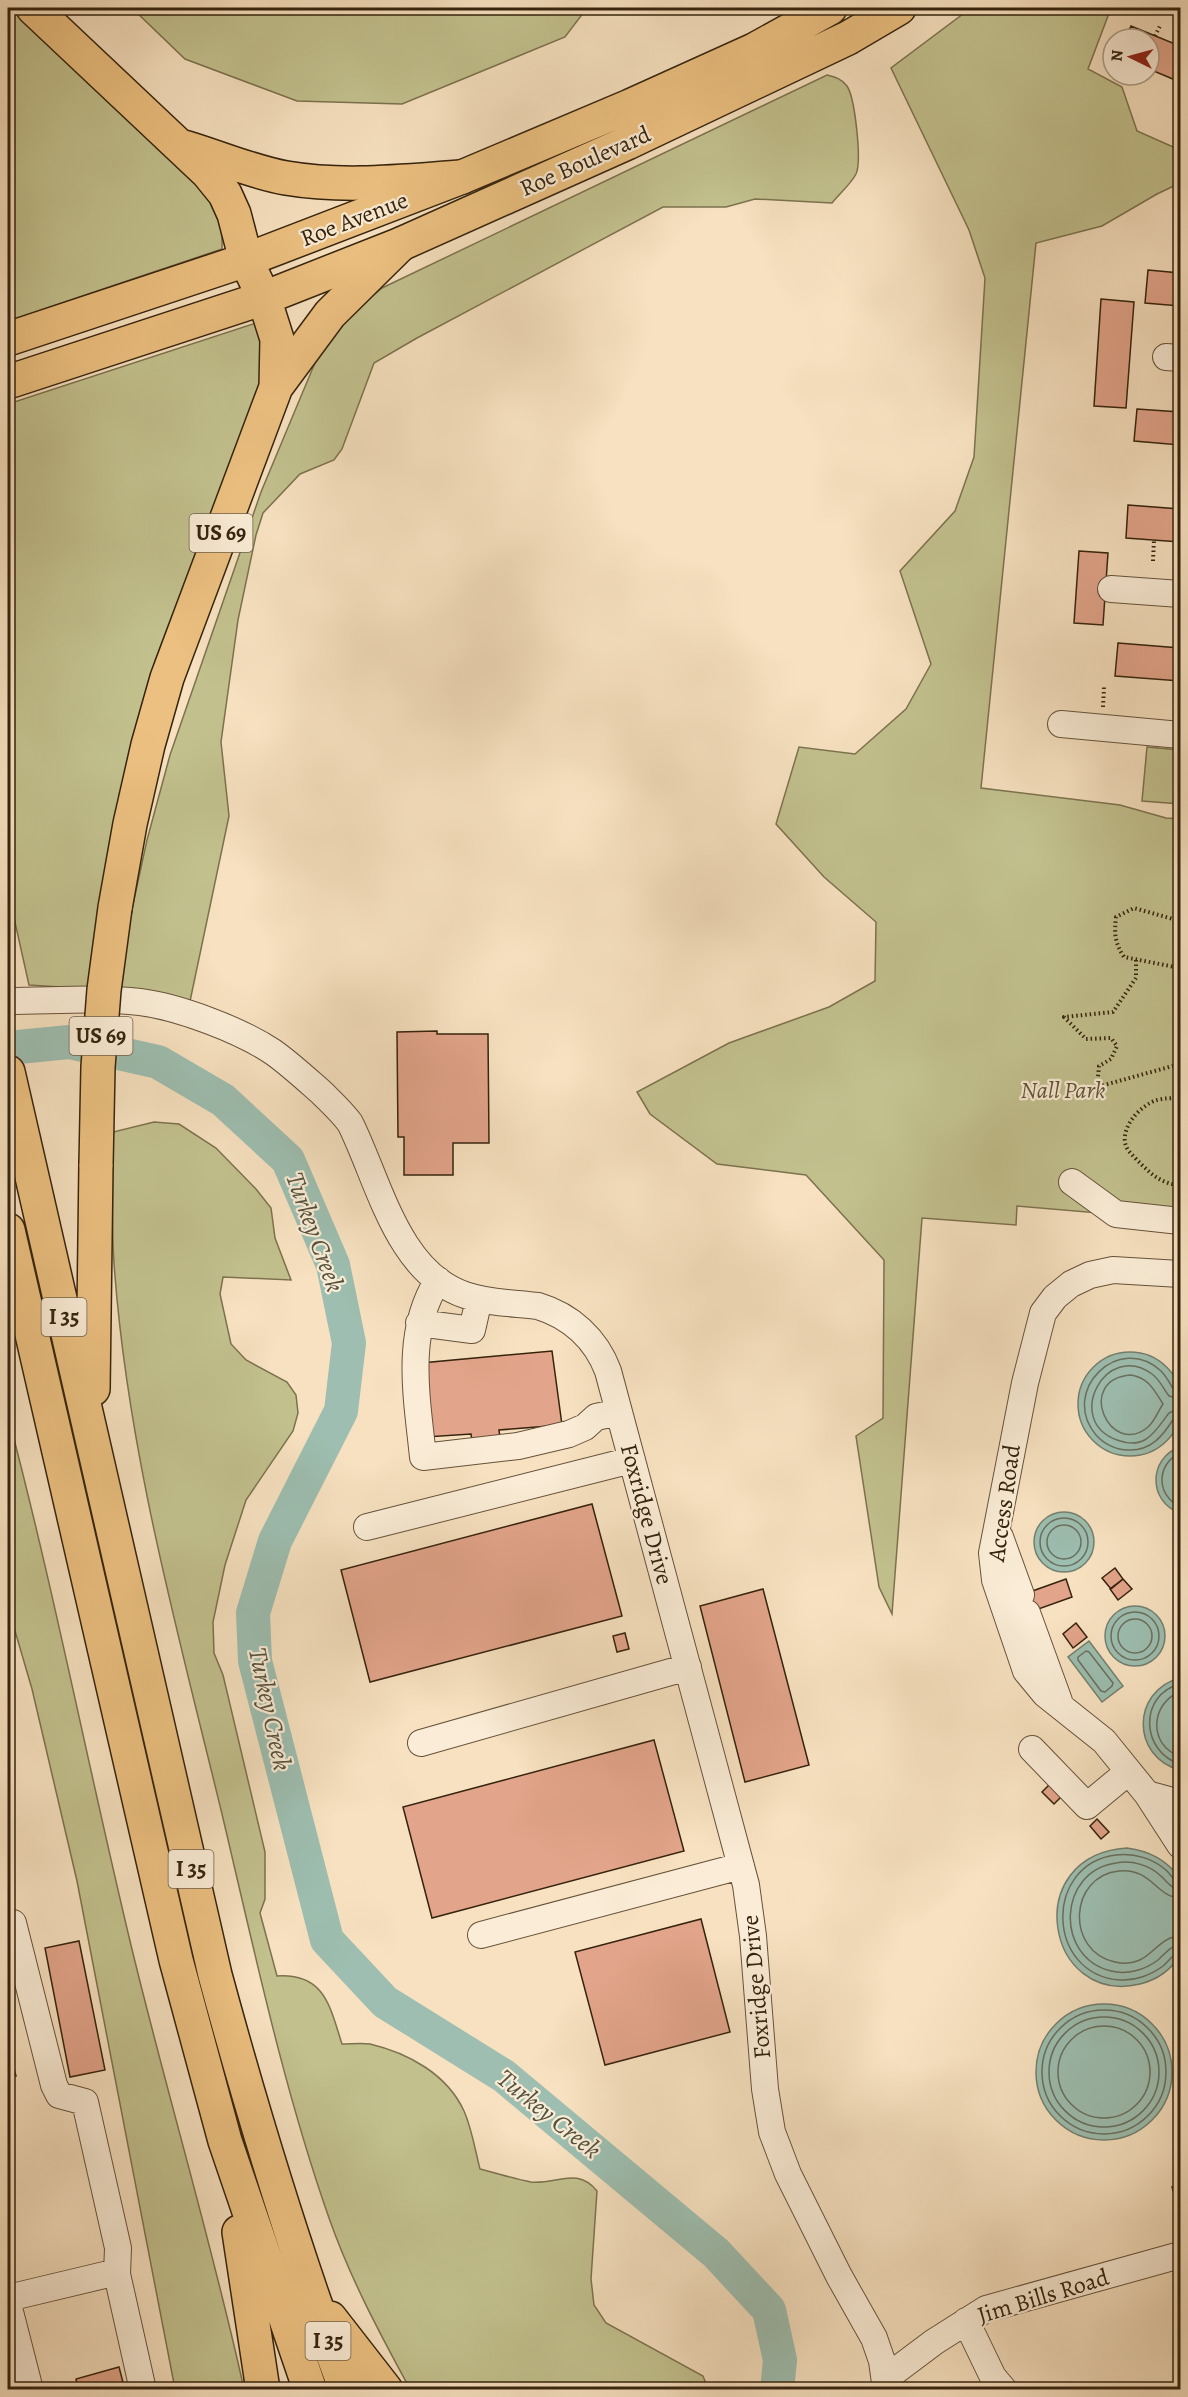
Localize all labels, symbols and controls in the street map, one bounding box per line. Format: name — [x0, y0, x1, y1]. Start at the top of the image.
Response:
north arrow — [1101, 27, 1161, 87]
text: N — [1106, 49, 1129, 63]
street label: Roe Boulevard — [514, 118, 656, 204]
street label: Roe Avenue — [296, 184, 412, 254]
road number: US 69 — [190, 514, 252, 552]
road number: US 69 — [70, 1017, 132, 1055]
park label: Nall Park — [1021, 1074, 1106, 1106]
water label: Turkey Creek — [277, 1167, 353, 1297]
road number: I 35 — [42, 1298, 86, 1336]
street label: Foxridge Drive — [613, 1440, 681, 1588]
street label: Access Road — [980, 1442, 1028, 1565]
water label: Turkey Creek — [240, 1644, 300, 1774]
road number: I 35 — [168, 1850, 213, 1888]
street label: Foxridge Drive — [734, 1914, 778, 2060]
water label: Turkey Creek — [490, 2061, 608, 2167]
street label: Jim Bills Road — [973, 2261, 1113, 2331]
road number: I 35 — [306, 2322, 350, 2360]

